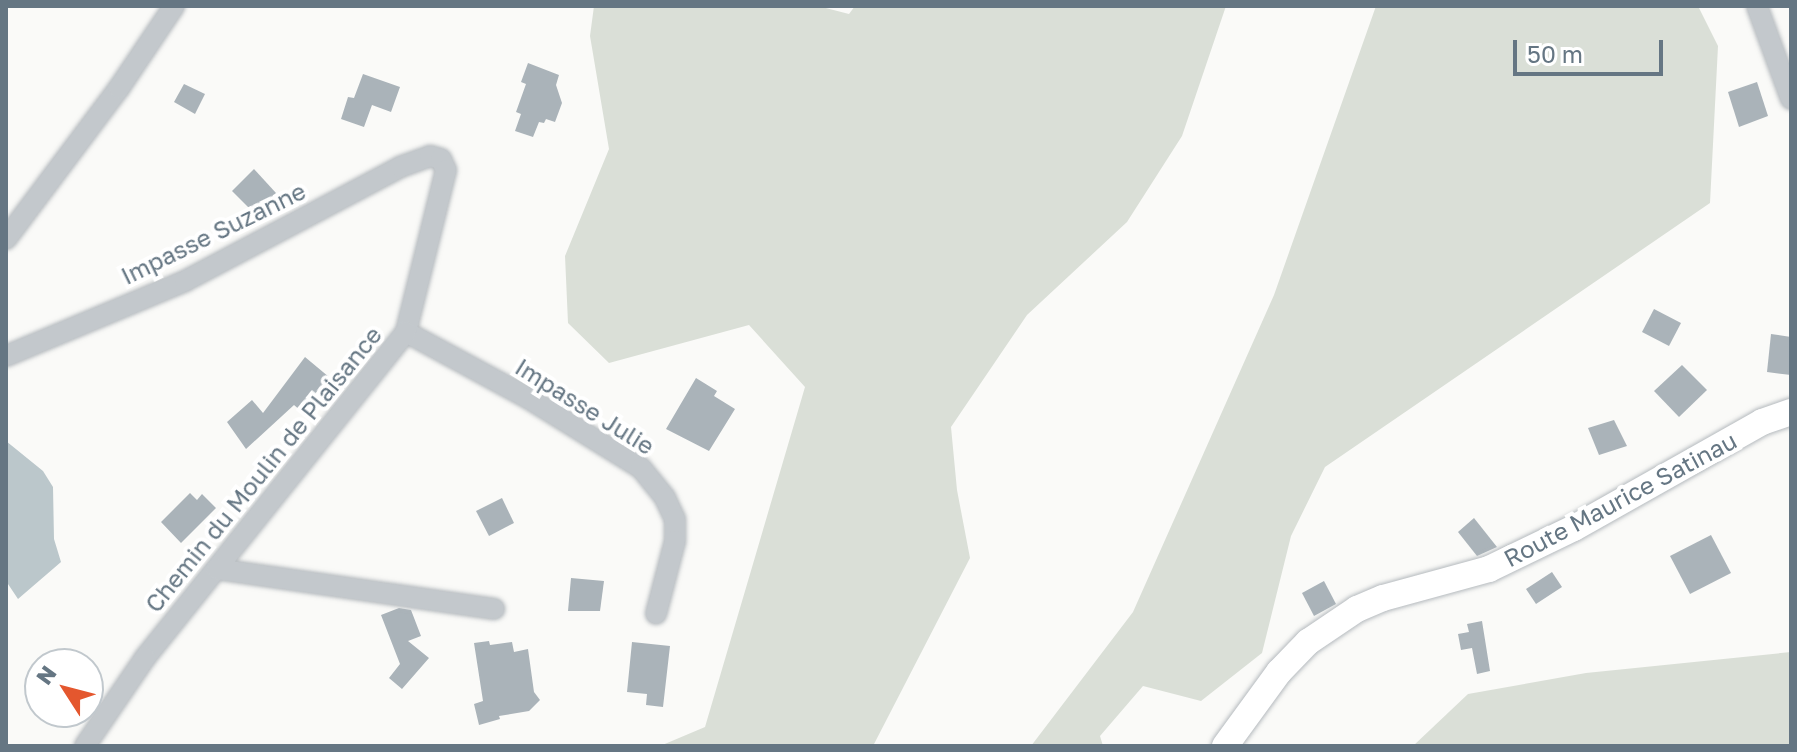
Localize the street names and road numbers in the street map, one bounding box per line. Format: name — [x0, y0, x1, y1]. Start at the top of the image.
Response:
street label: Impasse Suzanne — [116, 176, 310, 290]
street label: Chemin du Moulin de Plaisance — [139, 320, 387, 618]
street label: Impasse Julie — [510, 352, 660, 460]
street label: Route Maurice Satinau — [1499, 425, 1741, 573]

